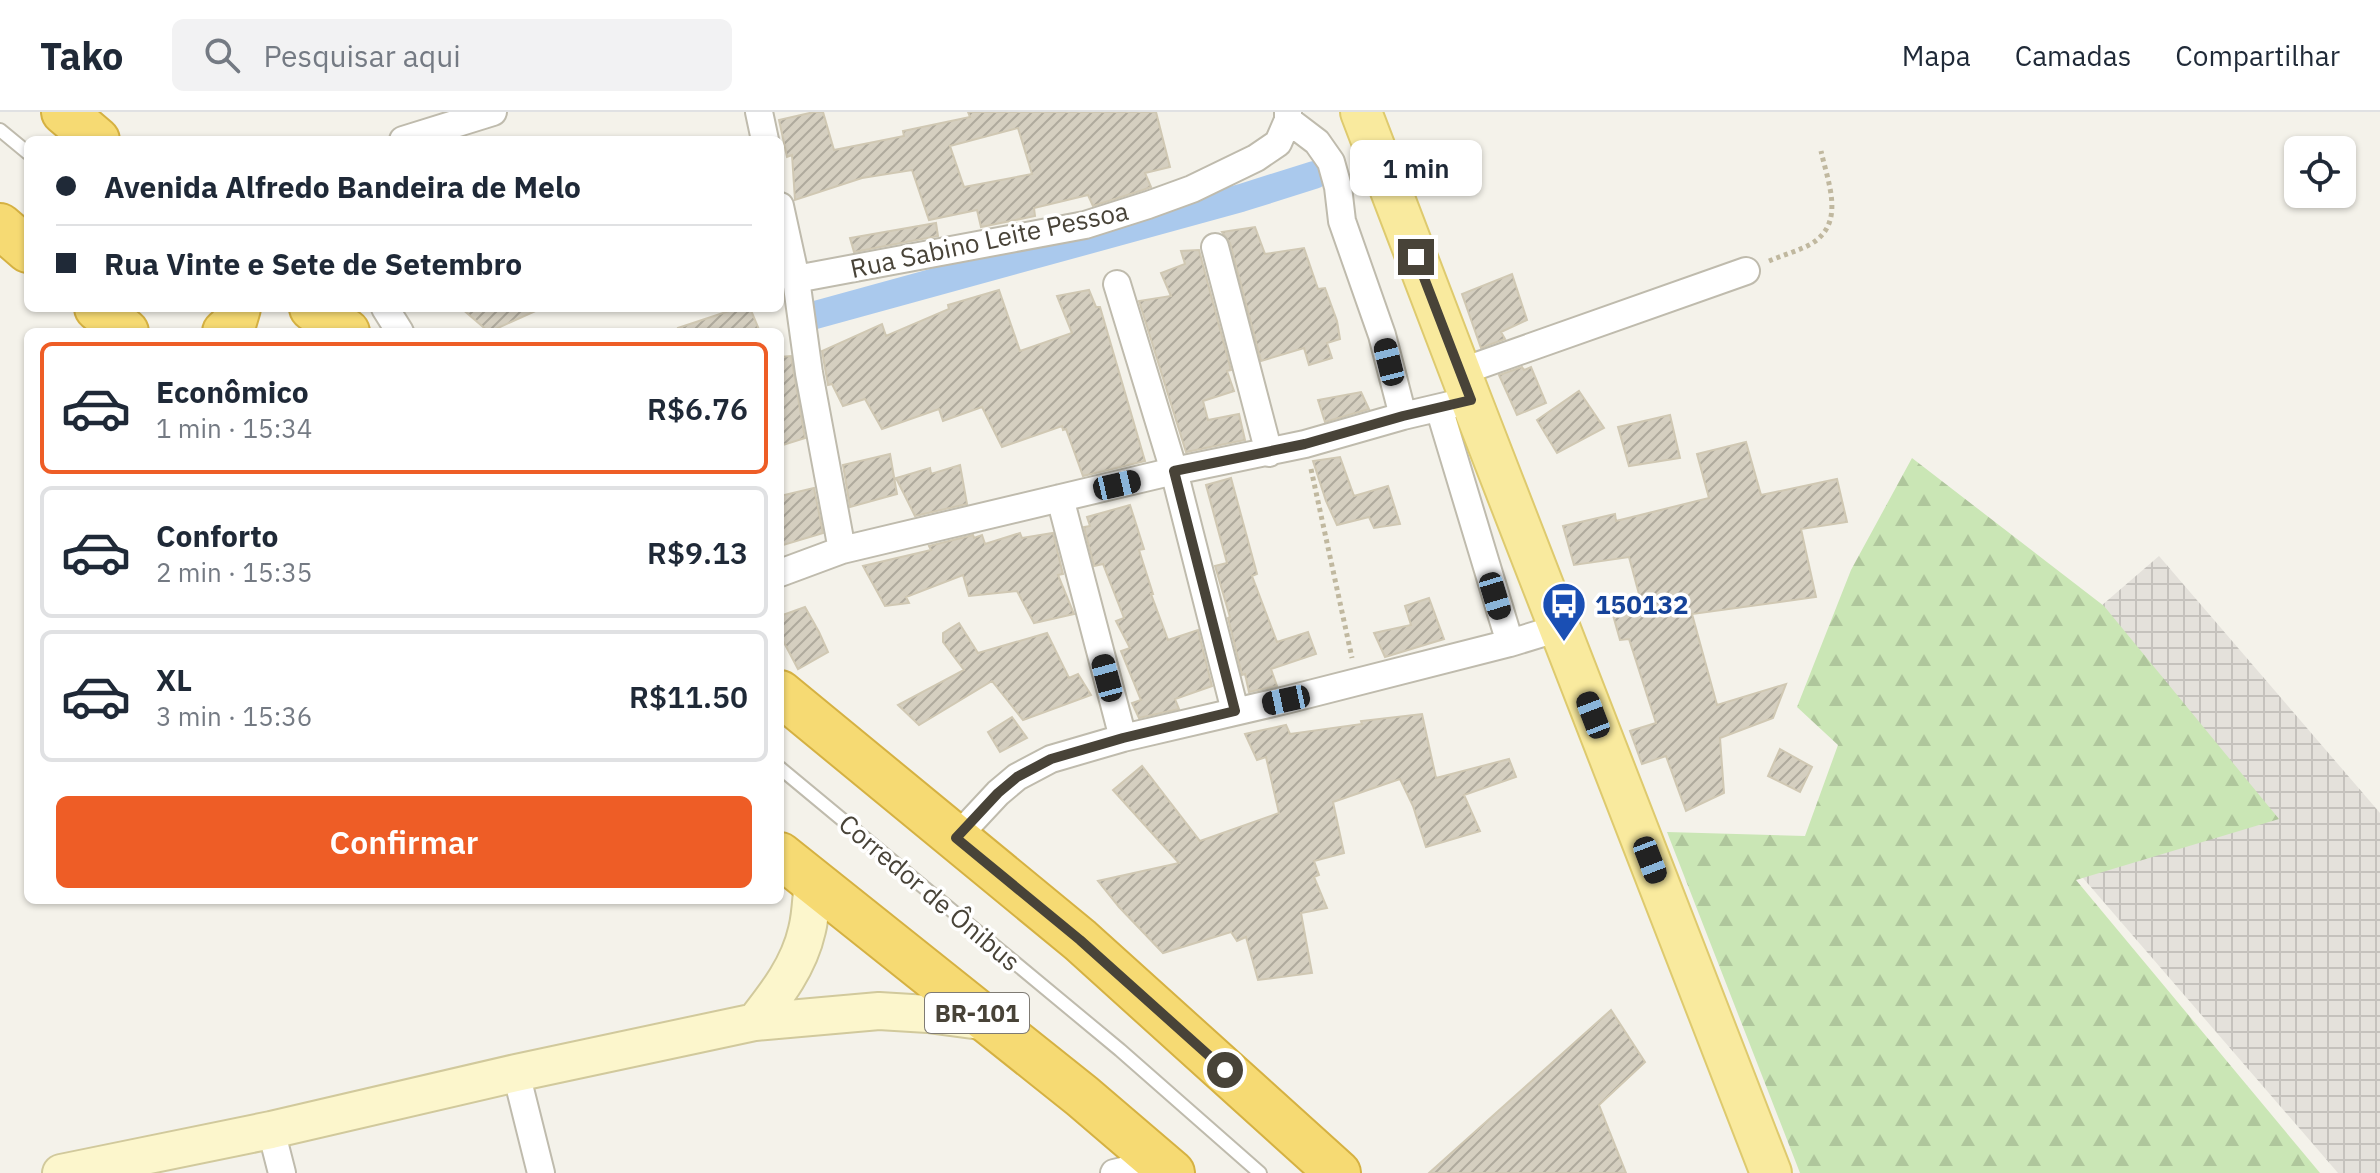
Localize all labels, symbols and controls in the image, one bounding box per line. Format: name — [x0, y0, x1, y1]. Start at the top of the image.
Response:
search box — [172, 19, 732, 91]
text: Tako — [40, 31, 124, 80]
icon: search — [200, 33, 244, 77]
text: Pesquisar aqui — [264, 36, 461, 75]
text: Mapa — [1902, 37, 1971, 74]
text: Camadas — [2015, 37, 2131, 74]
text: Compartilhar — [2175, 37, 2340, 74]
map controls — [2284, 136, 2356, 208]
button: locate — [2284, 136, 2356, 208]
callout: 1 min — [1350, 141, 1482, 197]
text: 1 min — [1382, 151, 1450, 185]
text: Avenida Alfredo Bandeira de Melo — [104, 167, 581, 206]
street label: Rua Sabino Leite Pessoa — [847, 193, 1131, 285]
route end — [1398, 239, 1434, 275]
text: Rua Vinte e Sete de Setembro — [104, 244, 522, 283]
car — [1372, 336, 1406, 388]
icon: car — [60, 372, 132, 444]
text: Econômico — [156, 372, 309, 411]
text: R$6.76 — [647, 389, 748, 428]
text: 1 min · 15:34 — [156, 411, 312, 445]
car — [1091, 468, 1143, 502]
icon: car — [60, 516, 132, 588]
text: Conforto — [156, 516, 279, 555]
text: R$9.13 — [647, 533, 748, 572]
text: 2 min · 15:35 — [156, 555, 312, 589]
car — [1477, 570, 1513, 622]
bus stop icon: 150132 — [1540, 580, 1588, 643]
place label: 150132 — [1595, 587, 1689, 621]
car — [1089, 652, 1125, 704]
icon: car — [60, 660, 132, 732]
text: XL — [156, 660, 192, 699]
text: R$11.50 — [629, 677, 748, 716]
car — [1260, 683, 1312, 717]
car — [1573, 688, 1613, 742]
text: 3 min · 15:36 — [156, 699, 312, 733]
button: Confirmar — [56, 796, 752, 888]
street label: Corredor de Ônibus — [832, 806, 1028, 978]
car — [1630, 833, 1670, 887]
road number: BR-101 — [925, 993, 1029, 1033]
route start — [1207, 1052, 1243, 1088]

